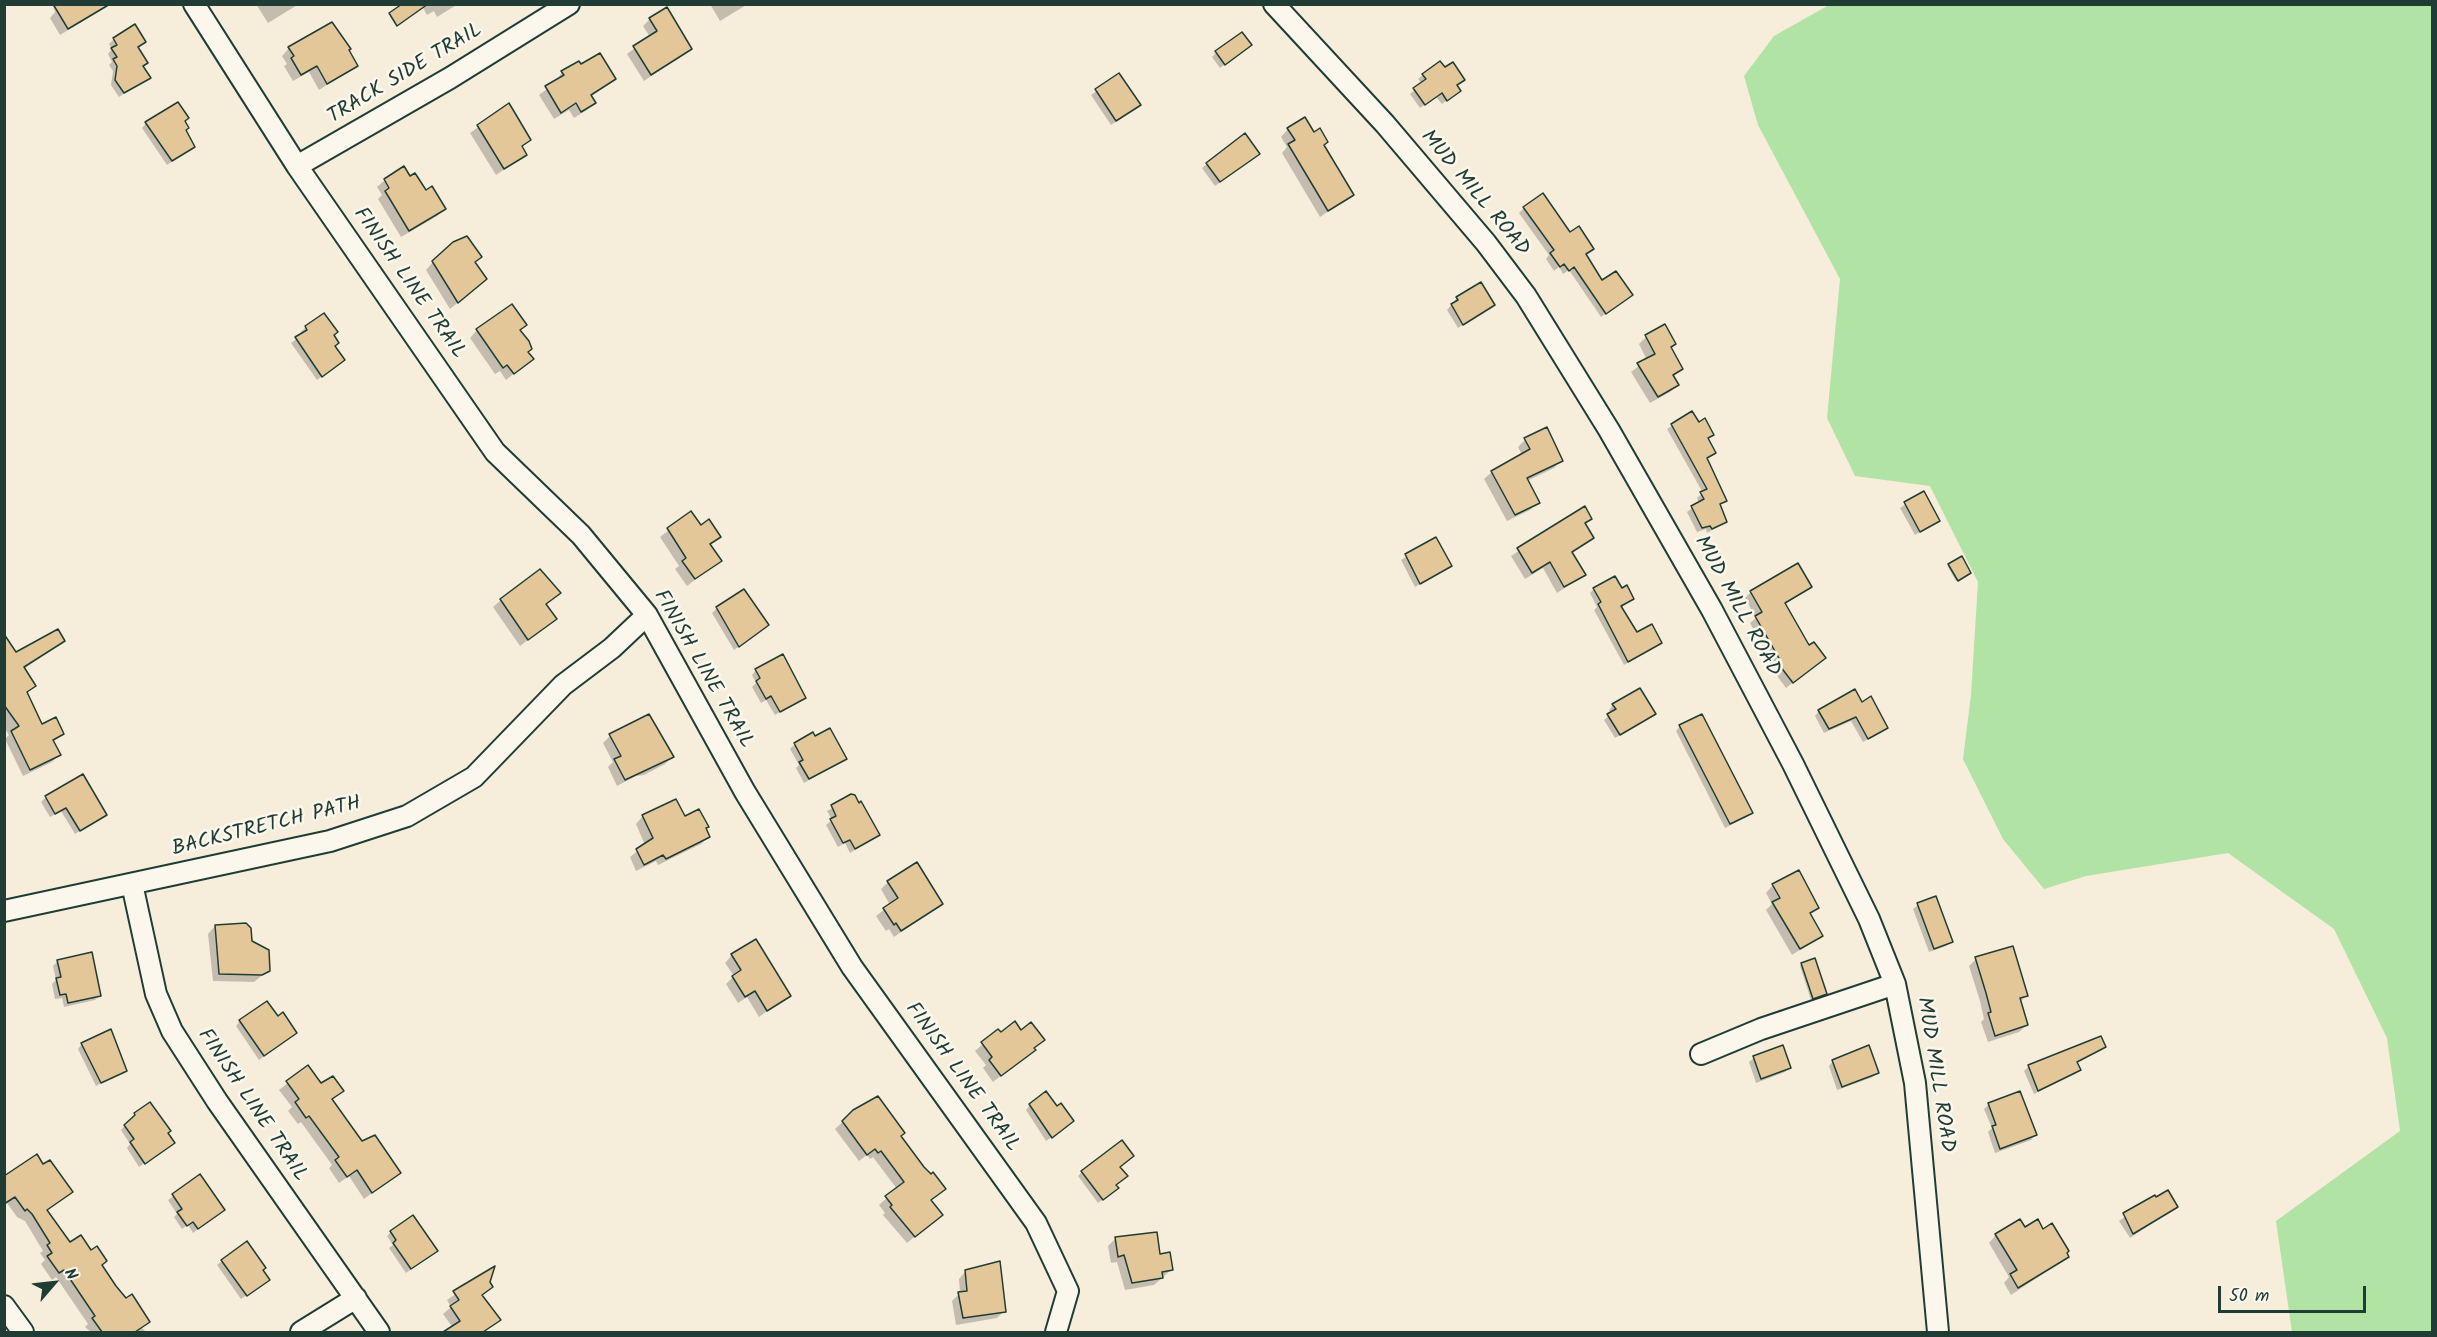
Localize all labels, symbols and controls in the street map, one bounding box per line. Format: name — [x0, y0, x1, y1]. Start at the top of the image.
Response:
street label: TRACK SIDE TRAIL — [324, 19, 488, 131]
street label: MUD MILL ROAD — [1414, 126, 1534, 262]
street label: FINISH LINE TRAIL — [346, 203, 470, 365]
street label: MUD MILL ROAD — [1687, 532, 1785, 682]
street label: FINISH LINE TRAIL — [646, 586, 758, 754]
street label: BACKSTRETCH PATH — [170, 792, 364, 864]
street label: MUD MILL ROAD — [1909, 996, 1959, 1154]
street label: FINISH LINE TRAIL — [898, 998, 1024, 1158]
street label: FINISH LINE TRAIL — [191, 1025, 311, 1187]
north arrow — [24, 1253, 84, 1313]
text: N — [57, 1264, 84, 1285]
scale bar — [2221, 1274, 2370, 1312]
text: 50 m — [2229, 1282, 2269, 1311]

